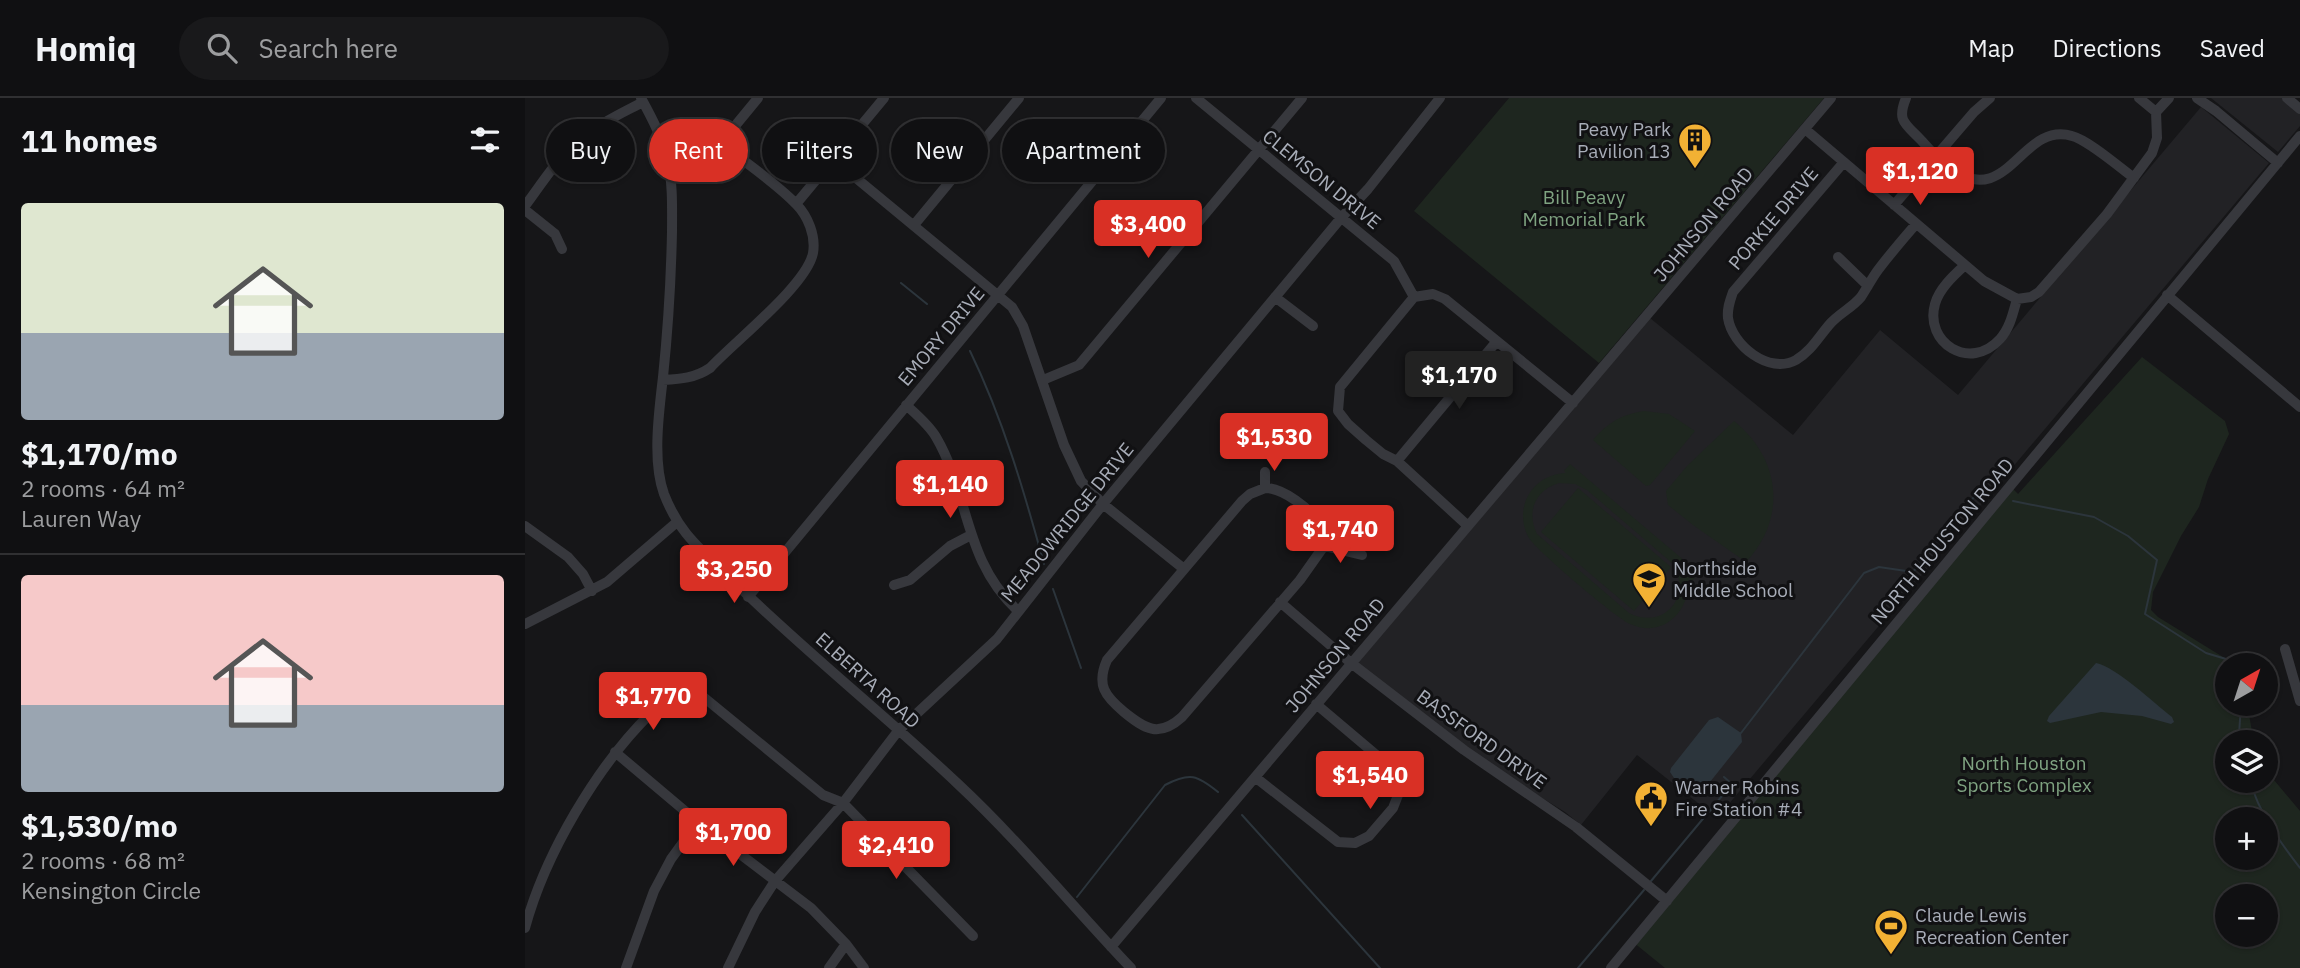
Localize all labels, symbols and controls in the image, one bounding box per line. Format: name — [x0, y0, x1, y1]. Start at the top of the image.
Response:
search box — [179, 17, 669, 80]
text: Homiq — [35, 27, 137, 70]
icon: search — [203, 29, 241, 67]
text: Search here — [259, 31, 398, 65]
text: Map — [1968, 32, 2014, 64]
text: Directions — [2052, 32, 2162, 64]
text: Saved — [2200, 32, 2265, 64]
place label: Peavy Park Pavilion 13 — [1577, 117, 1671, 163]
chip: Buy — [546, 119, 635, 182]
chip: Rent — [649, 119, 748, 182]
chip: Filters — [762, 119, 877, 182]
chip: New — [891, 119, 988, 182]
chip: Apartment — [1002, 119, 1165, 182]
text: 11 homes — [21, 121, 158, 160]
icon: filters — [466, 121, 504, 159]
building icon: Peavy Park Pavilion 13 — [1676, 121, 1714, 170]
street label: CLEMSON DRIVE — [1258, 124, 1386, 234]
pin: $1,120 — [1863, 148, 1977, 207]
text: $1,120 — [1882, 155, 1958, 185]
street label: PORKIE DRIVE — [1723, 161, 1823, 275]
street label: JOHNSON ROAD — [1648, 162, 1758, 286]
park label: Bill Peavy Memorial Park — [1522, 185, 1646, 231]
pin: $3,400 — [1091, 200, 1205, 260]
text: $3,400 — [1110, 208, 1186, 238]
icon: home — [200, 248, 326, 374]
street label: EMORY DRIVE — [892, 281, 990, 391]
pin: $1,170 — [1402, 352, 1516, 411]
text: $1,170 — [1421, 359, 1497, 389]
pin: $1,530 — [1217, 414, 1331, 473]
text: $1,530 — [1236, 421, 1312, 451]
text: $1,170/mo — [21, 434, 178, 473]
street label: MEADOWRIDGE DRIVE — [995, 437, 1139, 607]
street label: NORTH HOUSTON ROAD — [1865, 453, 2019, 629]
pin: $1,140 — [893, 460, 1007, 520]
text: $1,140 — [912, 468, 988, 498]
text: 2 rooms · 64 m² — [21, 473, 185, 503]
text: Lauren Way — [21, 503, 141, 533]
pin: $1,740 — [1283, 505, 1397, 565]
text: $1,740 — [1302, 513, 1378, 543]
pin: $3,250 — [677, 546, 791, 605]
text: $3,250 — [696, 553, 772, 583]
place label: Northside Middle School — [1673, 556, 1793, 602]
school or university icon: Northside Middle School — [1630, 560, 1668, 609]
street label: JOHNSON ROAD — [1280, 593, 1390, 717]
icon: home — [200, 620, 326, 746]
street label: ELBERTA ROAD — [811, 627, 925, 733]
north arrow — [2215, 653, 2279, 716]
map controls — [2215, 653, 2278, 947]
pin: $1,770 — [596, 672, 710, 732]
text: $1,770 — [615, 680, 691, 710]
street label: BASSFORD DRIVE — [1412, 684, 1552, 794]
button: layers — [2215, 730, 2278, 793]
park label: North Houston Sports Complex — [1956, 751, 2092, 797]
pin: $1,540 — [1313, 752, 1427, 811]
text: $1,540 — [1332, 759, 1408, 789]
place label: Warner Robins Fire Station #4 — [1675, 775, 1802, 821]
public building icon: Warner Robins Fire Station #4 — [1632, 779, 1670, 828]
text: $1,530/mo — [21, 806, 178, 845]
button: + — [2215, 807, 2278, 870]
pin: $1,700 — [676, 808, 790, 868]
text: $1,700 — [695, 816, 771, 846]
pin: $2,410 — [839, 822, 953, 881]
text: $2,410 — [858, 829, 934, 859]
text: 2 rooms · 68 m² — [21, 845, 185, 875]
text: Kensington Circle — [21, 875, 201, 905]
button: − — [2215, 884, 2278, 947]
place label: Claude Lewis Recreation Center — [1915, 903, 2069, 949]
sports icon: Claude Lewis Recreation Center — [1872, 907, 1910, 956]

